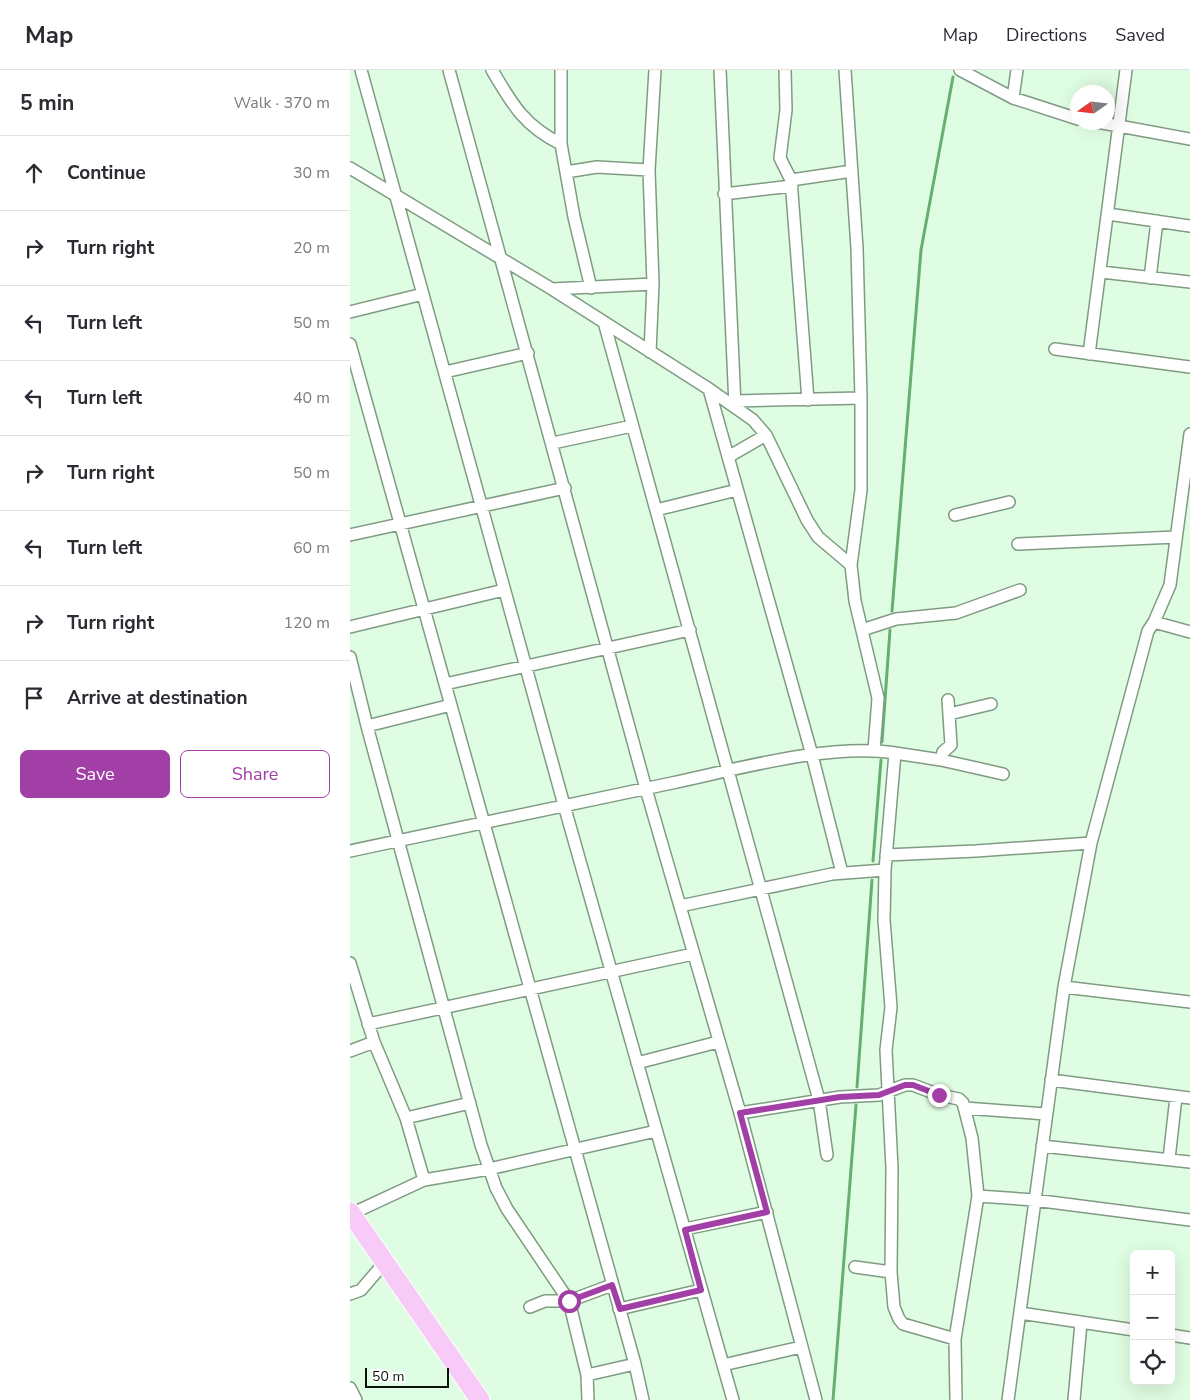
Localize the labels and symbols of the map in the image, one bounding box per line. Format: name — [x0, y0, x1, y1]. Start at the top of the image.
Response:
north arrow — [1070, 85, 1115, 130]
route end — [928, 1084, 951, 1107]
route start — [558, 1290, 581, 1313]
scale bar — [365, 1365, 449, 1388]

